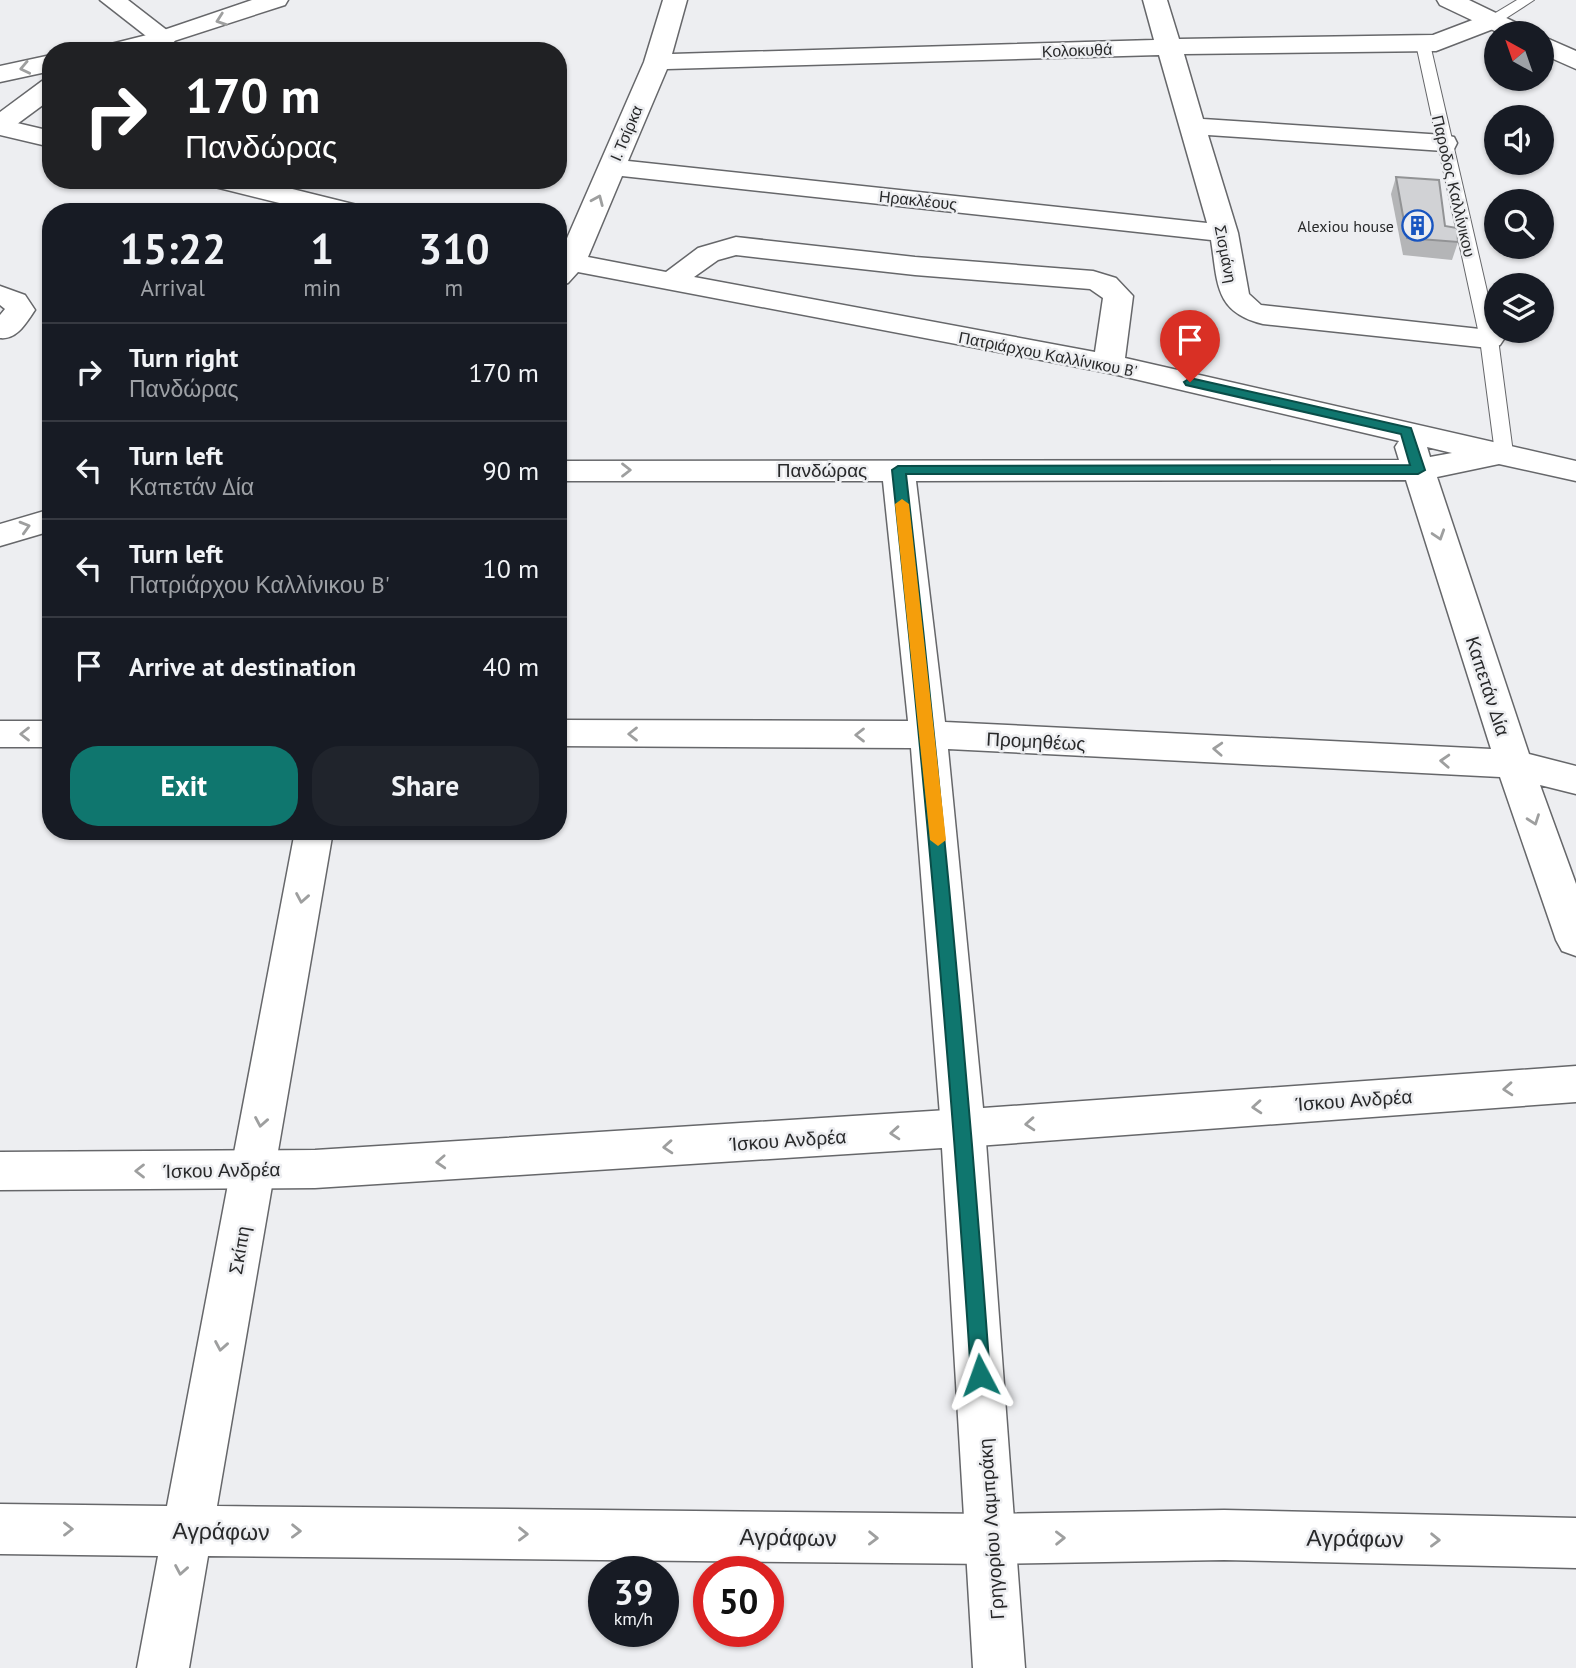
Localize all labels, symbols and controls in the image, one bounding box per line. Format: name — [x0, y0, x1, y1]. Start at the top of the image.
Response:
one-way arrow — [215, 12, 227, 26]
north arrow — [1484, 21, 1554, 91]
map controls — [1484, 21, 1554, 343]
street label: Κολοκυθά — [1041, 39, 1113, 61]
one-way arrow — [19, 60, 31, 75]
text: 170 m — [185, 63, 320, 127]
icon: right — [70, 70, 161, 161]
street label: Ι. Τσίρκα — [605, 102, 647, 164]
button: sound — [1484, 105, 1554, 175]
street label: Παροδος Καλλίνικου — [1428, 113, 1480, 259]
text: Πανδώρας — [185, 125, 338, 167]
street label: Ηρακλέους — [878, 186, 958, 214]
button: search — [1484, 189, 1554, 259]
one-way arrow — [589, 195, 603, 207]
building icon: Alexiou house — [1400, 209, 1434, 243]
place label: Alexiou house — [1297, 216, 1394, 236]
text: 15:22 — [119, 221, 226, 276]
text: 1 — [310, 221, 334, 276]
text: 310 — [418, 221, 490, 276]
street label: Σισμάνη — [1211, 223, 1241, 285]
text: Arrival — [140, 273, 205, 302]
text: min — [303, 273, 341, 302]
text: m — [445, 273, 463, 302]
button: layers — [1484, 273, 1554, 343]
pin — [1160, 310, 1220, 382]
icon: arrive — [1171, 321, 1209, 359]
street label: Πατριάρχου Καλλίνικου B' — [957, 327, 1139, 381]
text: Turn right — [129, 341, 238, 374]
icon: right — [70, 353, 108, 391]
text: 170 m — [468, 356, 539, 389]
text: Πανδώρας — [129, 374, 239, 403]
text: Turn left — [129, 439, 223, 472]
icon: left — [70, 451, 108, 489]
text: 90 m — [483, 454, 539, 487]
street label: Πανδώρας — [777, 458, 867, 482]
one-way arrow — [622, 462, 632, 478]
text: Καπετάν Δία — [129, 472, 254, 501]
one-way arrow — [19, 521, 31, 536]
one-way arrow — [1431, 528, 1446, 540]
text: Turn left — [129, 537, 223, 570]
icon: left — [70, 549, 108, 587]
text: 10 m — [483, 552, 539, 585]
text: Πατριάρχου Καλλίνικου B' — [129, 570, 390, 599]
street label: Καπετάν Δία — [1461, 633, 1515, 739]
icon: arrive — [70, 647, 108, 685]
text: Arrive at destination — [129, 650, 356, 683]
text: 40 m — [483, 650, 539, 683]
one-way arrow — [20, 726, 30, 742]
one-way arrow — [627, 726, 637, 742]
street label: Προμηθέως — [986, 726, 1086, 756]
one-way arrow — [854, 727, 865, 743]
one-way arrow — [1212, 742, 1223, 757]
button: Exit — [70, 746, 298, 826]
button: Share — [312, 746, 539, 826]
one-way arrow — [1440, 753, 1451, 768]
one-way arrow — [1526, 814, 1540, 826]
one-way arrow — [295, 892, 310, 904]
one-way arrow — [1502, 1081, 1513, 1096]
street label: Ίσκου Ανδρέα — [1294, 1084, 1413, 1116]
one-way arrow — [1251, 1099, 1262, 1114]
one-way arrow — [255, 1116, 270, 1128]
one-way arrow — [1024, 1116, 1035, 1131]
street label: Ίσκου Ανδρέα — [728, 1124, 847, 1156]
one-way arrow — [889, 1125, 900, 1140]
one-way arrow — [662, 1139, 673, 1154]
one-way arrow — [435, 1154, 446, 1169]
street label: Ίσκου Ανδρέα — [162, 1157, 281, 1183]
one-way arrow — [134, 1163, 145, 1179]
street label: Σκίπη — [223, 1224, 255, 1276]
position arrow — [943, 1338, 1017, 1412]
one-way arrow — [214, 1340, 229, 1352]
street label: Γρηγορίου Λαμπράκη — [973, 1438, 1009, 1620]
street label: Αγράφων — [172, 1516, 270, 1546]
one-way arrow — [63, 1521, 74, 1537]
street label: Αγράφων — [739, 1522, 837, 1552]
one-way arrow — [291, 1523, 301, 1539]
street label: Αγράφων — [1306, 1523, 1404, 1553]
one-way arrow — [518, 1526, 529, 1542]
one-way arrow — [868, 1530, 879, 1546]
one-way arrow — [1055, 1530, 1066, 1546]
one-way arrow — [1430, 1532, 1440, 1548]
speed limit sign: 50 — [693, 1556, 784, 1647]
one-way arrow — [174, 1564, 189, 1576]
text: 39 — [614, 1569, 653, 1615]
text: km/h — [614, 1607, 653, 1630]

